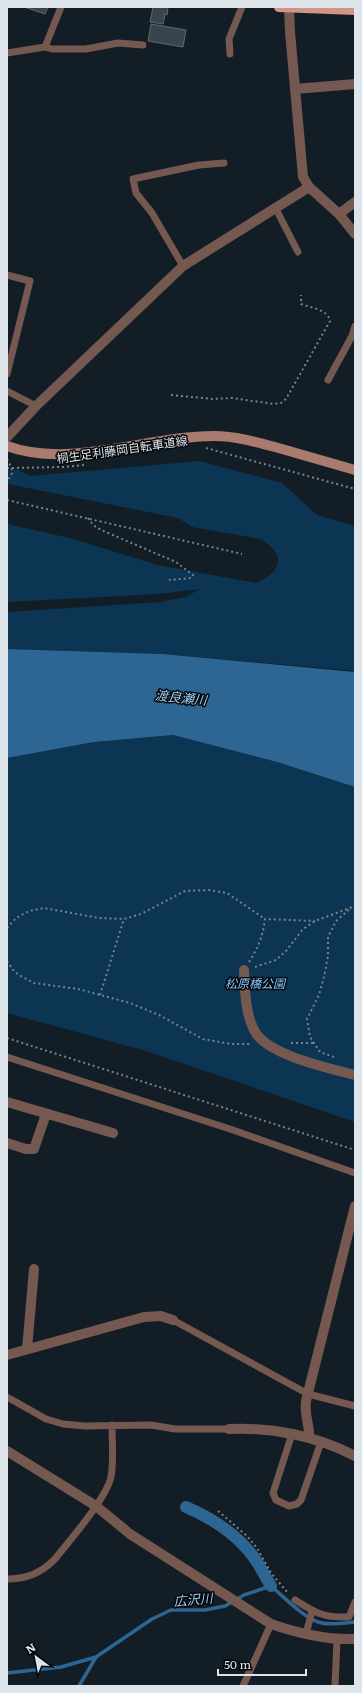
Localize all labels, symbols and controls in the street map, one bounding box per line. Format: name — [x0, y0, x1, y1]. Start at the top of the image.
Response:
street label: 桐生足利藤岡自転車道線 — [55, 431, 189, 467]
water label: 渡良瀬川 — [154, 685, 210, 709]
park label: 松原橋公園 — [225, 974, 287, 992]
water label: 広沢川 — [173, 1588, 215, 1610]
north arrow — [16, 1637, 56, 1677]
text: N — [22, 1638, 38, 1657]
scale bar — [218, 1651, 306, 1677]
text: 50 m — [224, 1655, 251, 1673]

